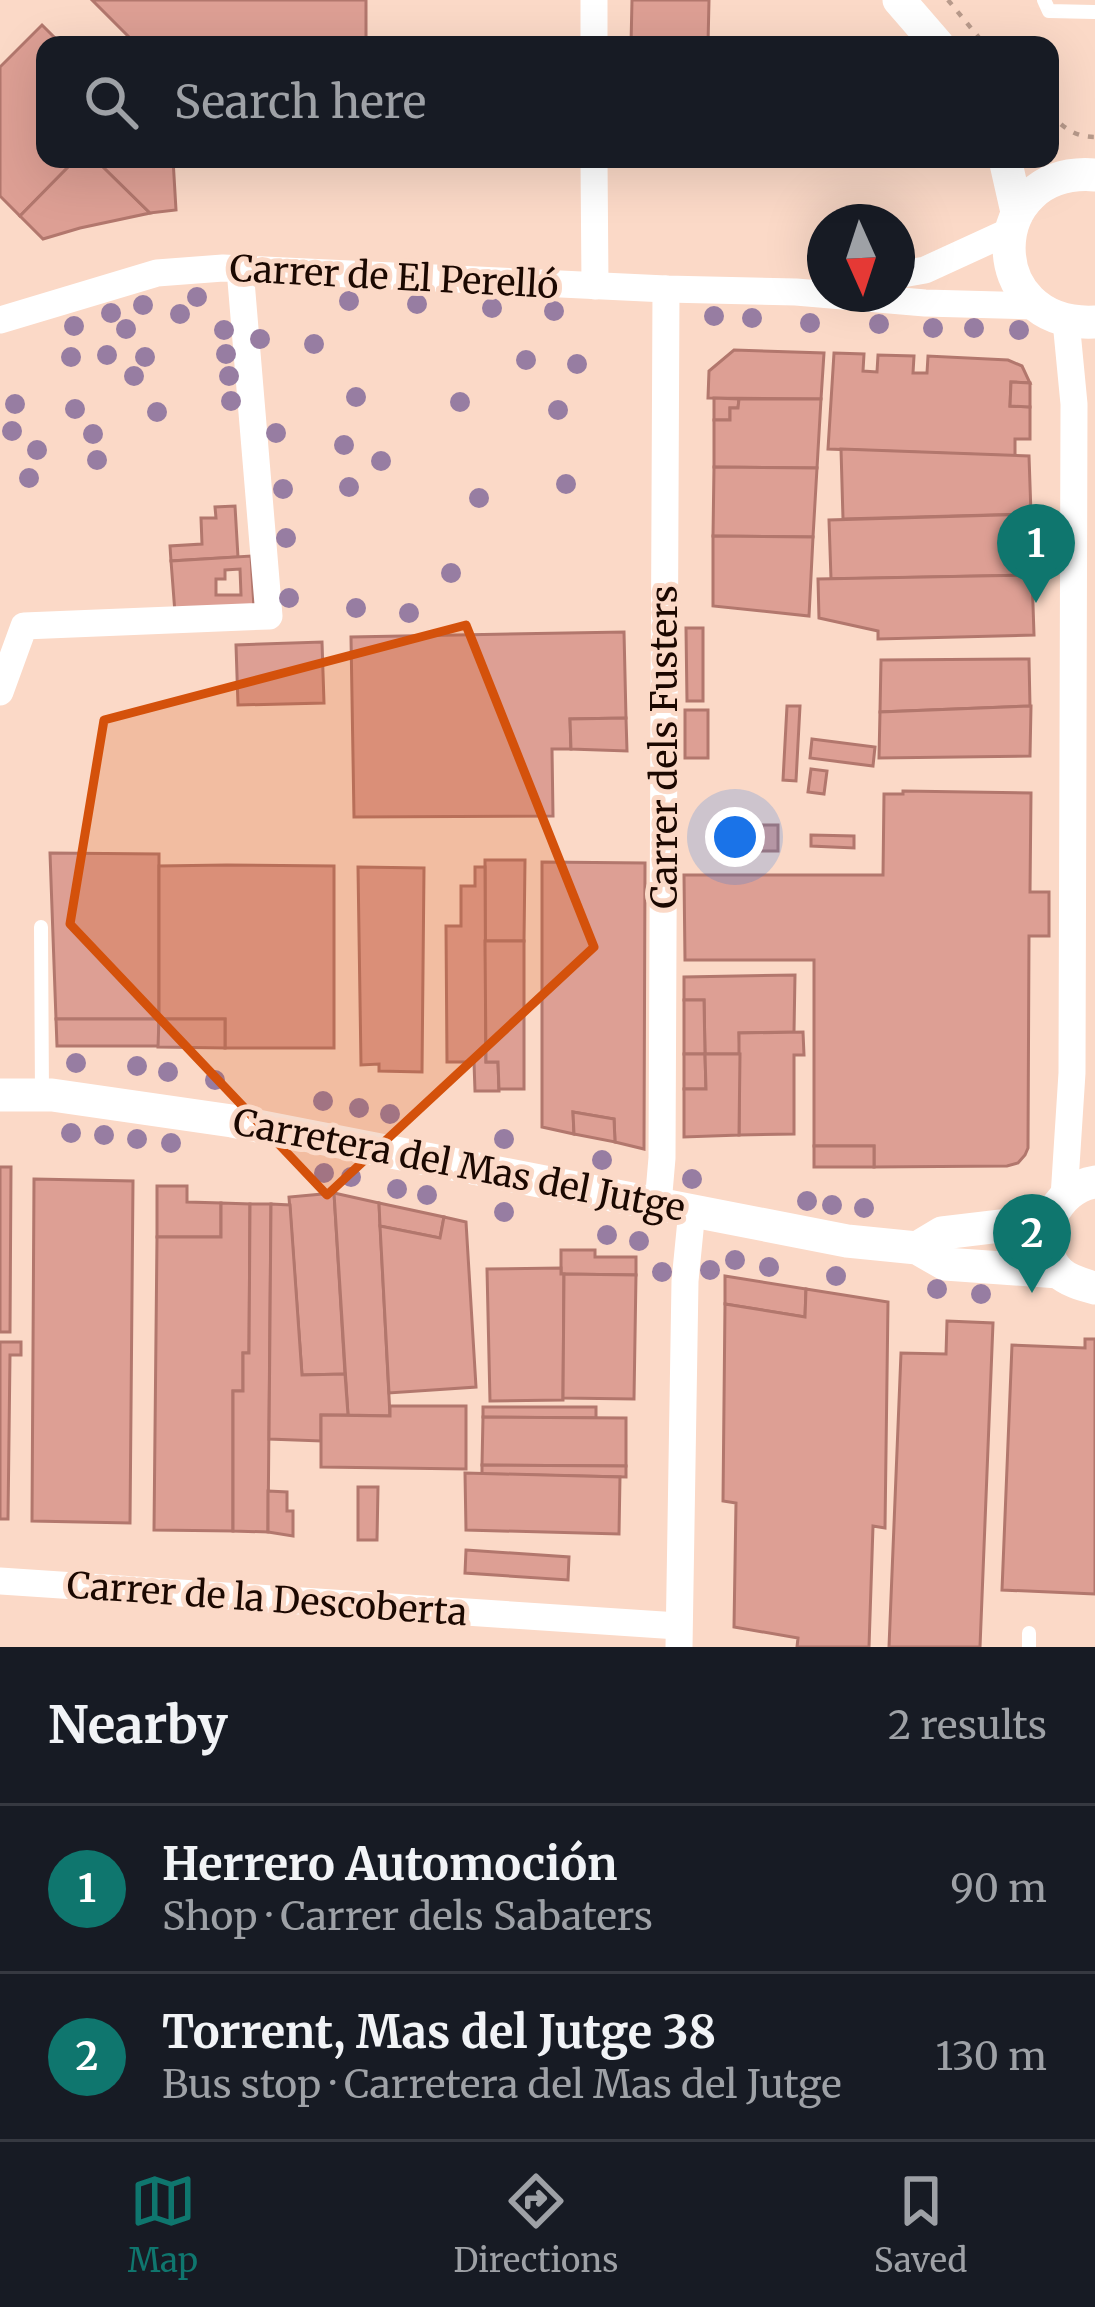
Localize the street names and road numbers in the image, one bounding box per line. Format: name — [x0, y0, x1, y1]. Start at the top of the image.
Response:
street label: Carrer de El Perelló — [229, 246, 559, 308]
street label: Carrer dels Fusters — [642, 585, 687, 909]
street label: Carretera del Mas del Jutge — [229, 1099, 689, 1231]
street label: Carrer de la Descoberta — [65, 1563, 469, 1635]

